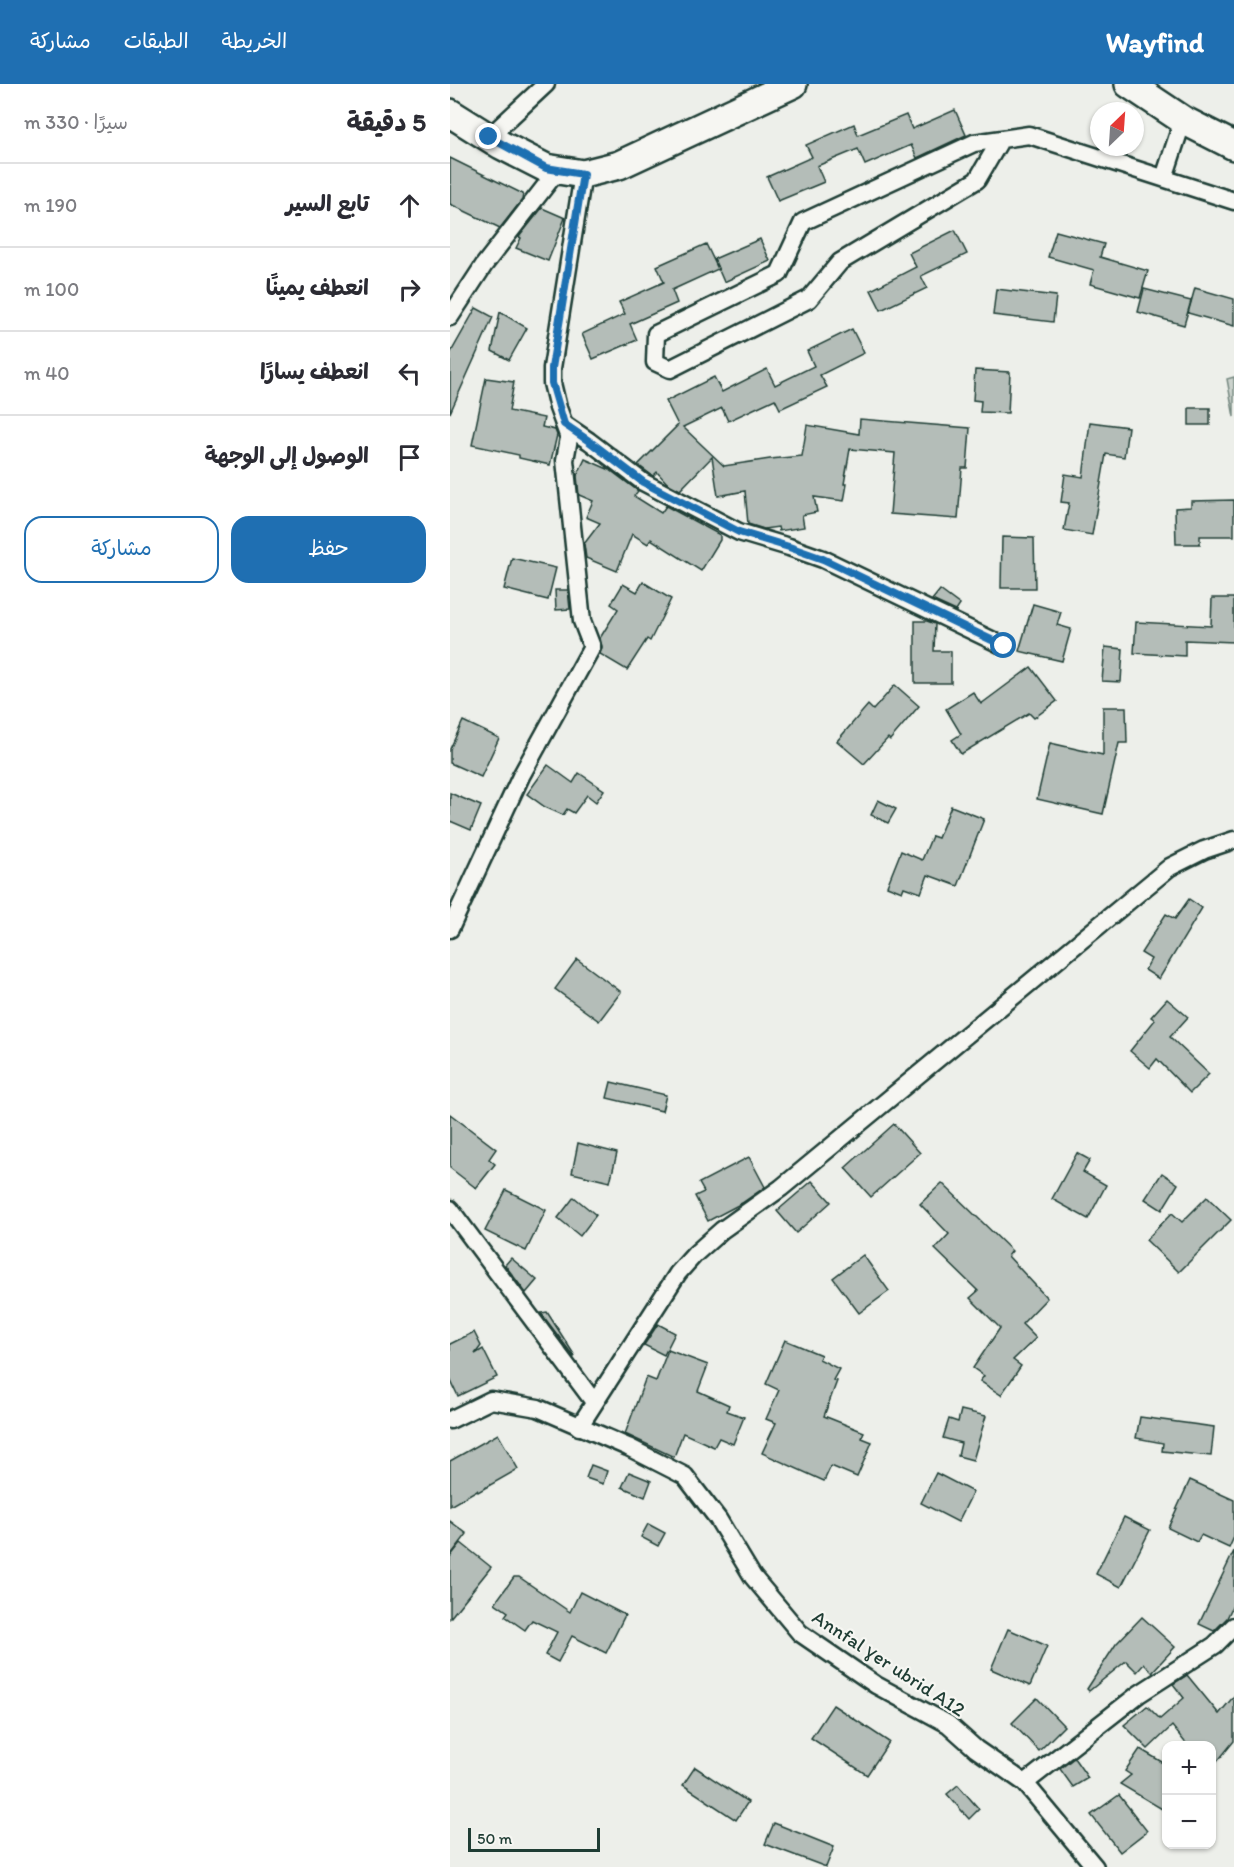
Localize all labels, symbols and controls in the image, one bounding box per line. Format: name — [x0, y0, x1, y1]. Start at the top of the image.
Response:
text: Wayfind — [1106, 25, 1204, 59]
text: مشاركة — [30, 28, 91, 53]
text: الطبقات — [124, 28, 189, 53]
text: الخريطة — [222, 28, 287, 53]
north arrow — [1090, 102, 1144, 156]
text: 5 دقيقة — [347, 106, 426, 138]
text: سيرًا · 330 m — [24, 110, 128, 134]
route end — [475, 123, 501, 149]
icon: ahead — [393, 189, 426, 222]
text: تابع السير — [286, 190, 369, 217]
text: 190 m — [24, 193, 77, 217]
icon: right — [393, 273, 426, 306]
text: انعطف يمينًا — [266, 274, 369, 301]
text: 100 m — [24, 277, 79, 301]
icon: left — [393, 357, 426, 390]
text: انعطف يسارًا — [260, 358, 369, 385]
text: 40 m — [24, 361, 70, 385]
icon: arrive — [393, 441, 426, 474]
text: الوصول إلى الوجهة — [204, 442, 369, 469]
button: مشاركة — [24, 516, 219, 583]
button: حفظ — [231, 516, 426, 583]
route start — [990, 632, 1016, 658]
street label: Annfal ɣer ubrid A12 — [808, 1605, 970, 1722]
map controls — [1162, 1741, 1216, 1849]
button: + — [1162, 1741, 1216, 1795]
button: − — [1162, 1795, 1216, 1849]
scale bar — [468, 1825, 600, 1852]
text: 50 m — [477, 1829, 512, 1848]

